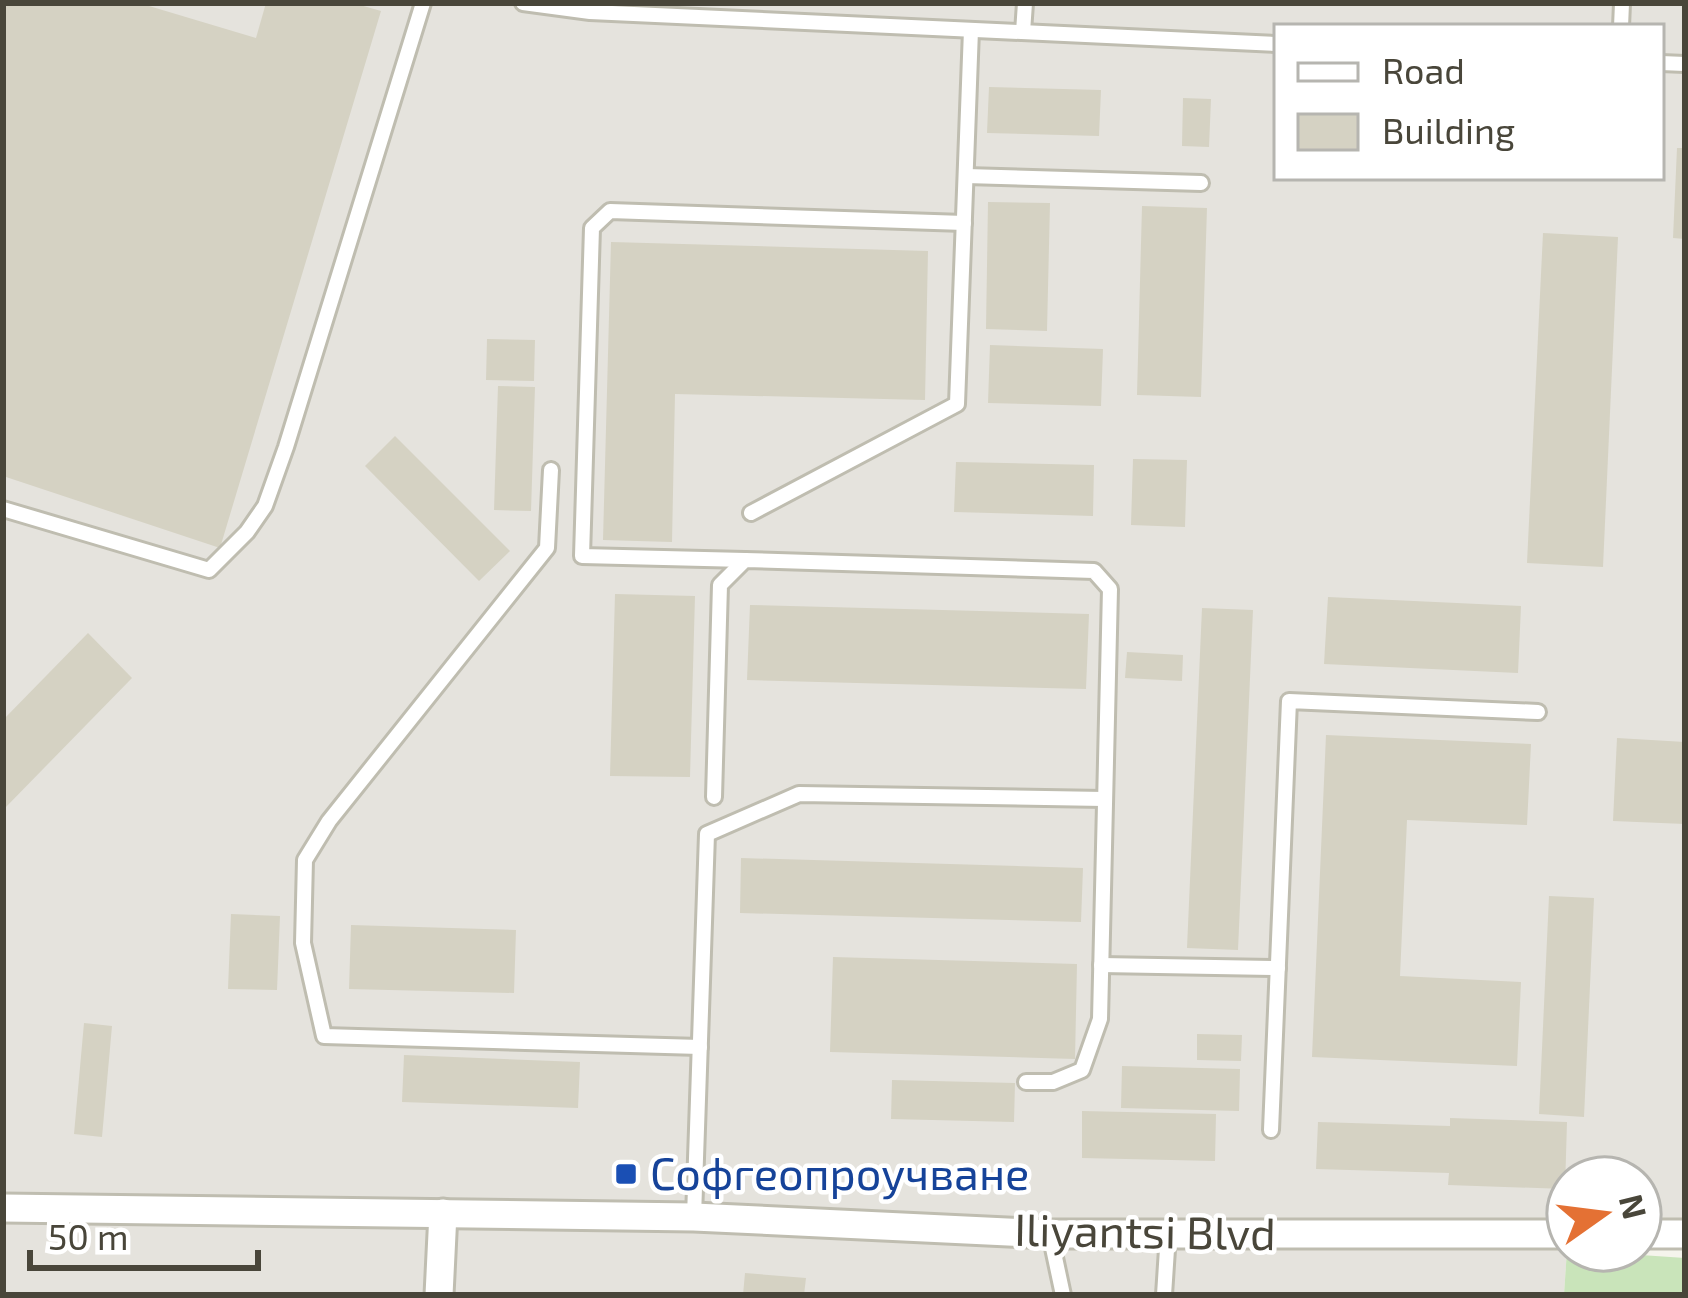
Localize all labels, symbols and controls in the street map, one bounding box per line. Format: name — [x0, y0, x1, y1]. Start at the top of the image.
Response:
legend — [1274, 24, 1664, 180]
text: Road — [1382, 48, 1465, 91]
text: Building — [1382, 108, 1515, 151]
place label: Софгеопроучване — [650, 1145, 1029, 1200]
north arrow — [1544, 1154, 1664, 1274]
marker: Софгеопроучване — [613, 1161, 639, 1187]
text: N — [1612, 1190, 1656, 1223]
scale bar — [30, 1196, 258, 1270]
street label: Iliyantsi Blvd — [1014, 1201, 1276, 1259]
text: 50 m — [48, 1214, 129, 1257]

